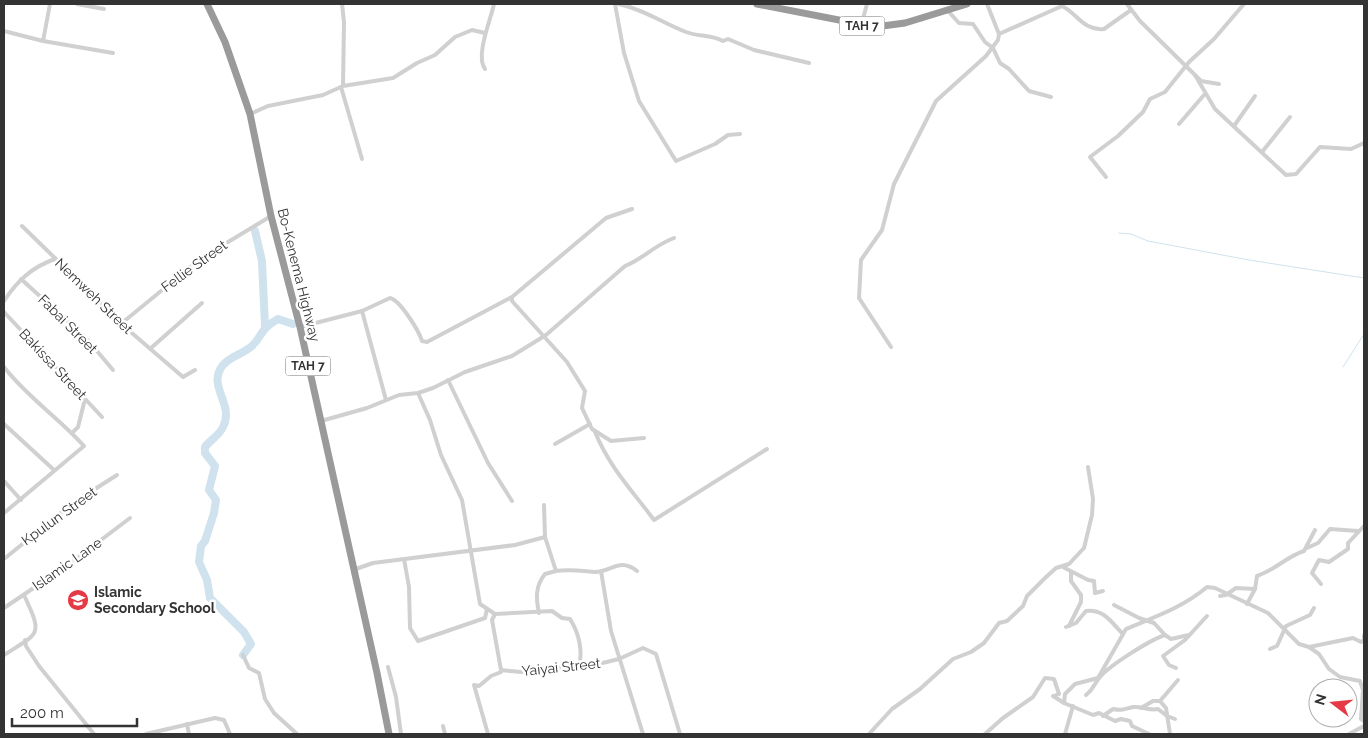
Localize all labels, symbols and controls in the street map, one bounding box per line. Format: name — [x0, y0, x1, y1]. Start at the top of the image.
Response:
road number: TAH 7 — [840, 16, 884, 36]
street label: Bo-Kenema Highway — [275, 207, 323, 344]
street label: Fellie Street — [158, 237, 230, 295]
street label: Nemweh Street — [52, 255, 136, 337]
street label: Fabai Street — [35, 291, 101, 357]
street label: Bakissa Street — [16, 325, 90, 403]
road number: TAH 7 — [286, 356, 330, 376]
street label: Kpulun Street — [18, 483, 100, 549]
street label: Islamic Lane — [29, 534, 105, 594]
place label: Islamic Secondary School — [94, 584, 216, 616]
school or university icon: Islamic Secondary School — [66, 588, 90, 612]
street label: Yaiyai Street — [521, 655, 601, 679]
north arrow — [1308, 678, 1358, 728]
text: N — [1311, 692, 1330, 707]
scale bar — [12, 696, 138, 728]
text: 200 m — [20, 704, 64, 722]

